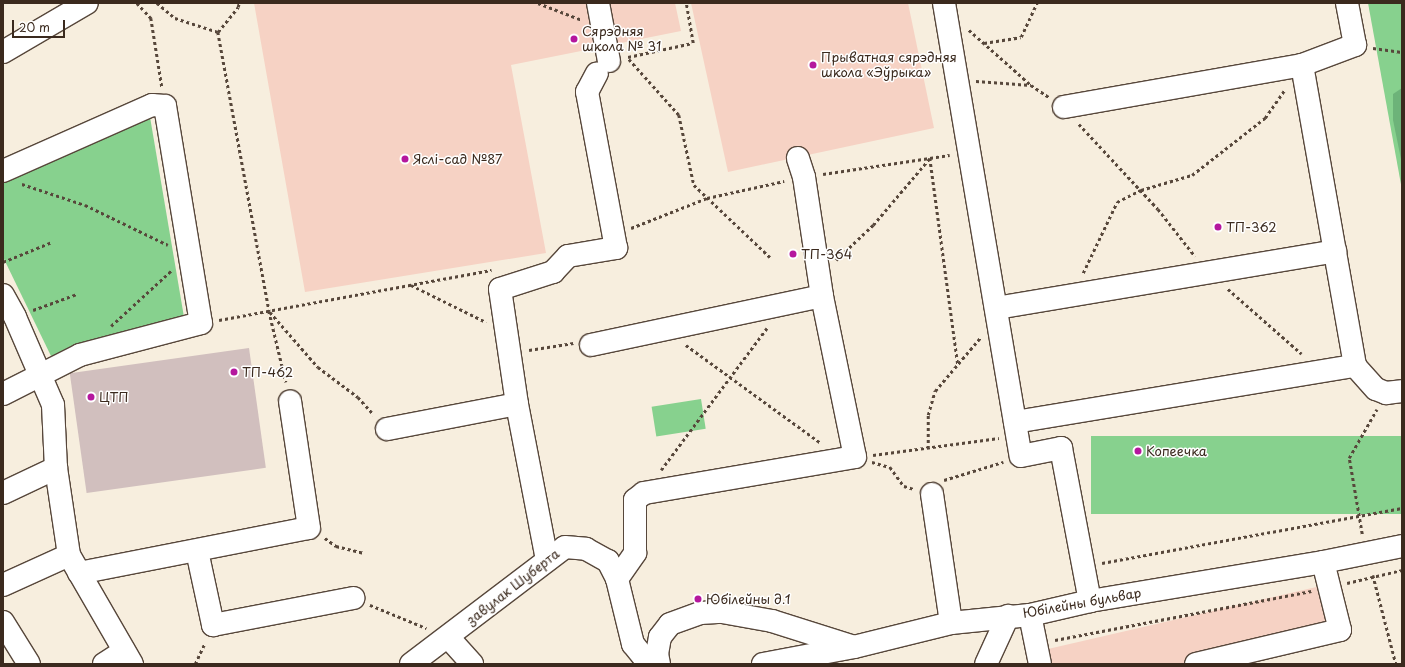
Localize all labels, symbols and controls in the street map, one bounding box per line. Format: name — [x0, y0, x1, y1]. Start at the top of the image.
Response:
scale bar — [14, 12, 67, 38]
text: 20 m — [19, 18, 50, 36]
place label: Сярэдняя школа № 31 — [582, 24, 662, 55]
marker: Сярэдняя школа № 31 — [569, 34, 579, 44]
place label: Прыватная сярэдняя школа «Эўрыка» — [821, 50, 957, 81]
marker: Прыватная сярэдняя школа «Эўрыка» — [808, 60, 818, 70]
place label: Яслі-сад №87 — [413, 151, 502, 167]
marker: Яслі-сад №87 — [400, 154, 410, 164]
place label: ТП-362 — [1226, 219, 1277, 235]
marker: ТП-362 — [1213, 222, 1223, 232]
place label: ТП-364 — [801, 246, 852, 262]
marker: ТП-364 — [788, 249, 798, 259]
place label: ТП-462 — [242, 364, 293, 380]
marker: ТП-462 — [229, 367, 239, 377]
place label: ЦТП — [99, 389, 129, 405]
marker: ЦТП — [86, 392, 96, 402]
place label: Копеечка — [1146, 443, 1207, 459]
marker: Копеечка — [1133, 446, 1143, 456]
street label: завулак Шуберта — [463, 546, 563, 628]
street label: Юбілейны бульвар — [1021, 585, 1143, 621]
place label: Юбілейны д.1 — [706, 591, 791, 607]
marker: Юбілейны д.1 — [693, 594, 703, 604]

